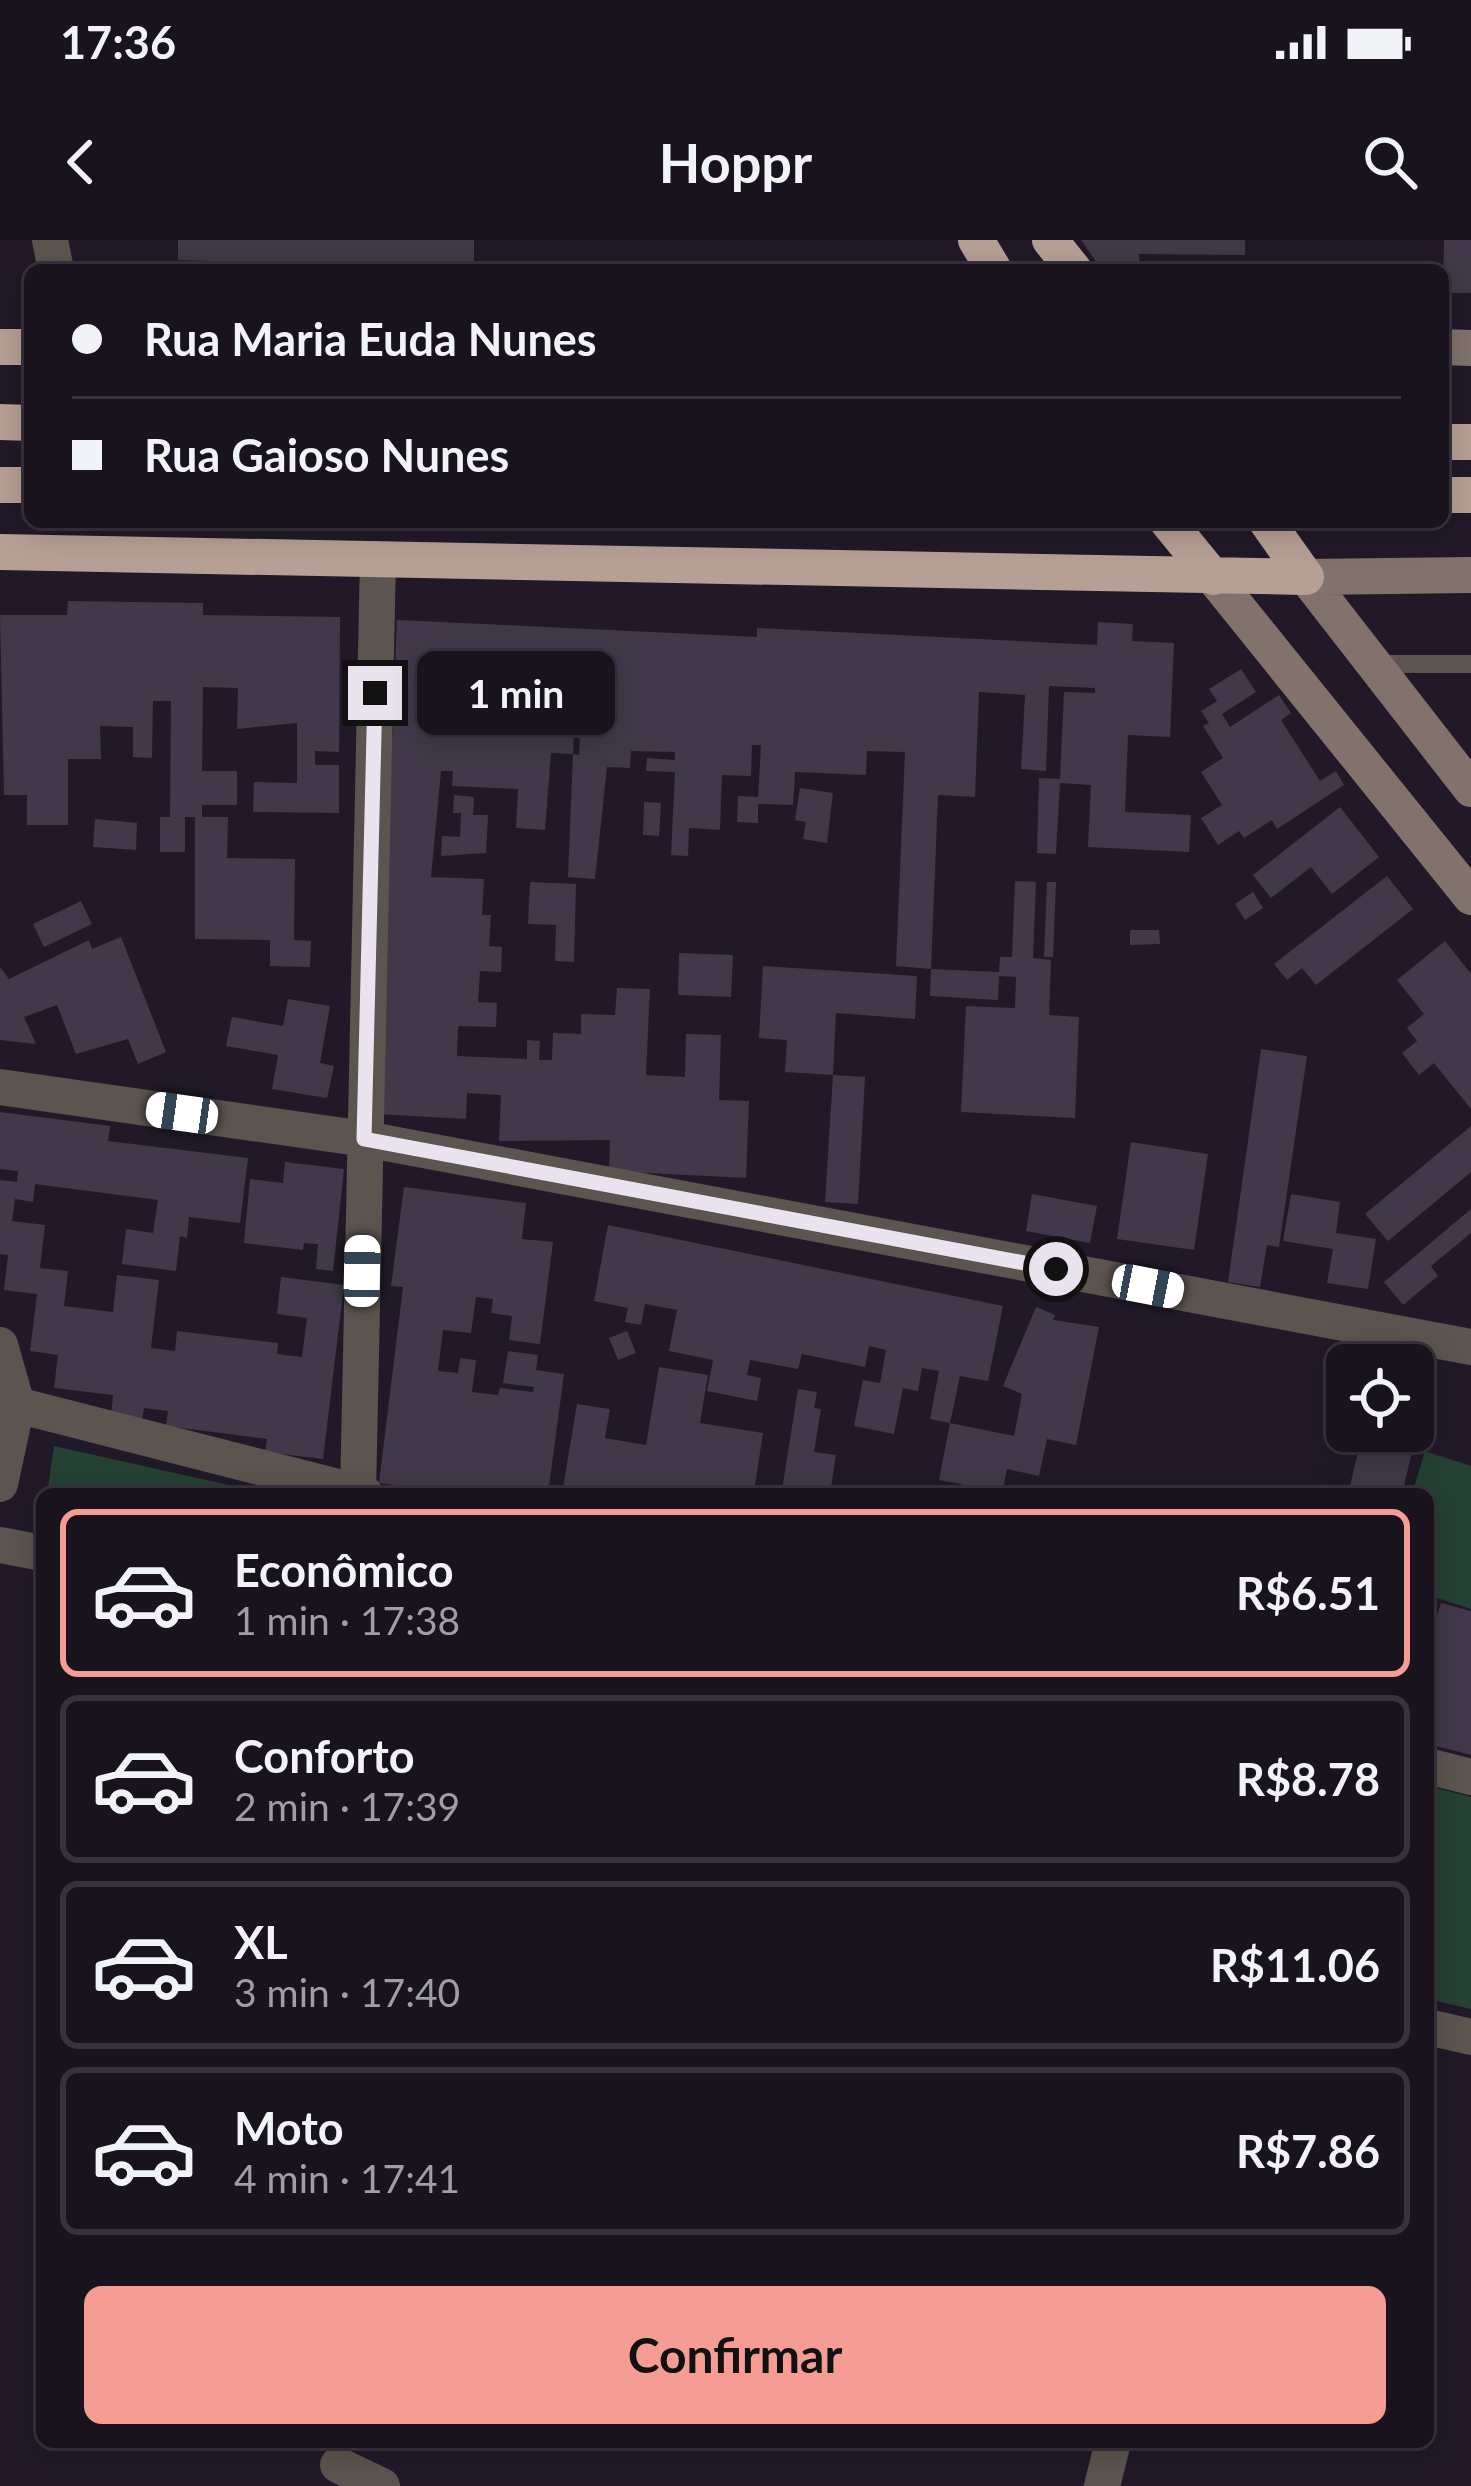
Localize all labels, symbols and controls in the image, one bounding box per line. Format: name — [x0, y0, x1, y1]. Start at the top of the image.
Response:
text: 17:36 — [60, 15, 176, 69]
icon: back — [48, 129, 114, 195]
icon: search — [1357, 129, 1423, 195]
text: Hoppr — [659, 130, 812, 195]
text: Rua Maria Euda Nunes — [144, 312, 597, 366]
text: Rua Gaioso Nunes — [144, 428, 509, 482]
callout: 1 min — [417, 651, 615, 735]
route end — [348, 666, 402, 720]
text: 1 min — [468, 670, 564, 716]
car — [144, 1090, 220, 1136]
car — [343, 1235, 381, 1307]
route start — [1029, 1242, 1083, 1296]
car — [1109, 1261, 1187, 1311]
map controls — [1326, 1344, 1434, 1452]
button: locate — [1326, 1344, 1434, 1452]
icon: car — [90, 1539, 198, 1647]
text: Econômico — [234, 1543, 454, 1597]
text: R$6.51 — [1236, 1566, 1380, 1620]
text: 1 min · 17:38 — [234, 1597, 460, 1643]
icon: car — [90, 1725, 198, 1833]
text: Conforto — [234, 1729, 415, 1783]
text: R$8.78 — [1236, 1752, 1380, 1806]
text: 2 min · 17:39 — [234, 1783, 460, 1829]
icon: car — [90, 1911, 198, 2019]
text: XL — [234, 1915, 288, 1969]
text: R$11.06 — [1210, 1938, 1380, 1992]
text: 3 min · 17:40 — [234, 1969, 460, 2015]
icon: car — [90, 2097, 198, 2205]
text: Moto — [234, 2101, 344, 2155]
text: R$7.86 — [1236, 2124, 1380, 2178]
text: 4 min · 17:41 — [234, 2155, 460, 2201]
button: Confirmar — [84, 2286, 1386, 2424]

